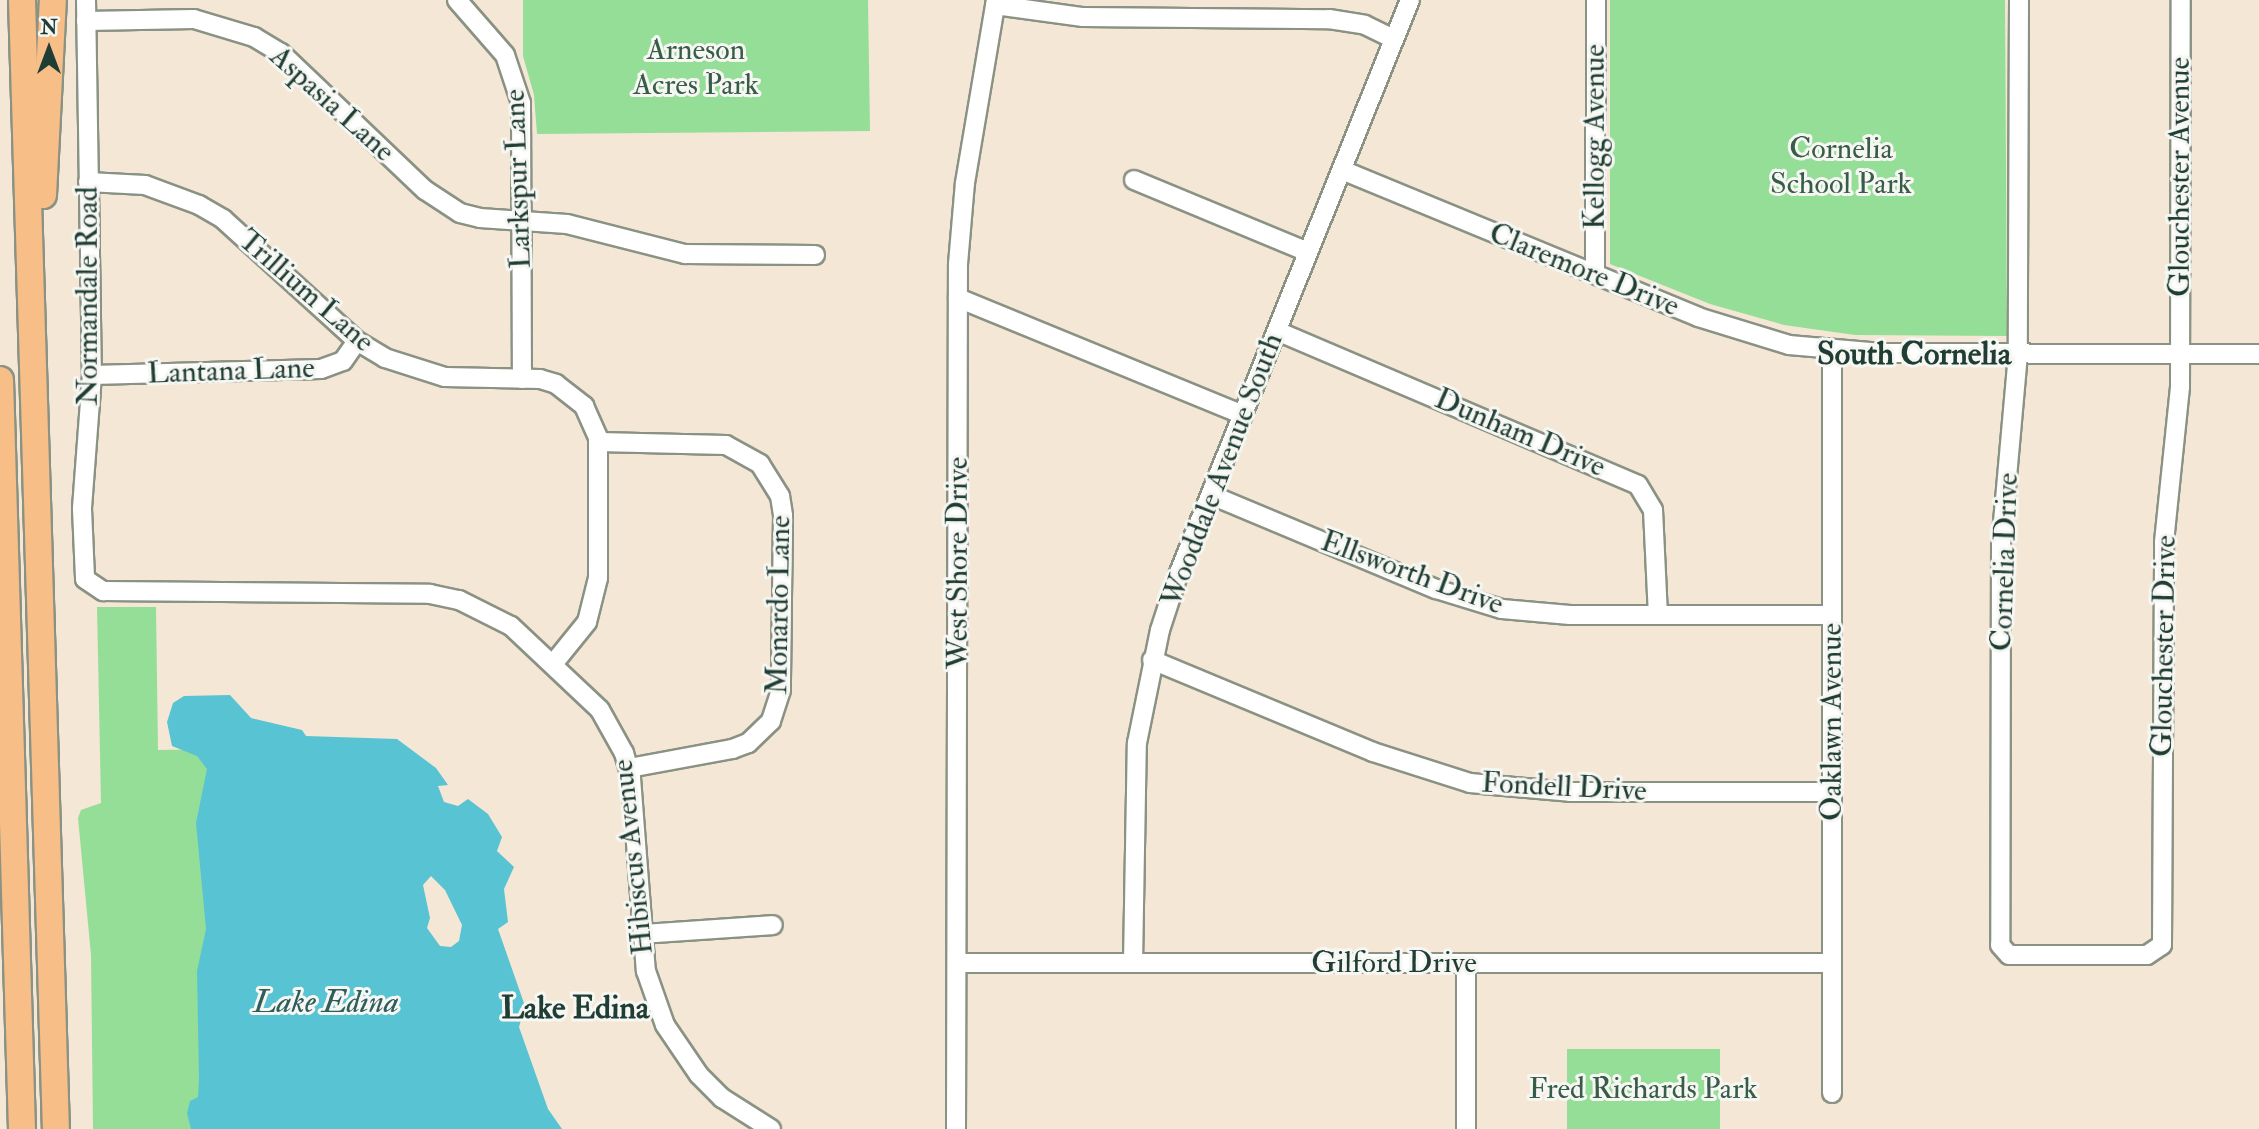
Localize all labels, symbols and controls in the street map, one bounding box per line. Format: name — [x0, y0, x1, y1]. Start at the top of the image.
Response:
north arrow — [14, 14, 84, 84]
text: N — [40, 16, 58, 40]
park label: Arneson Acres Park — [633, 32, 759, 102]
street label: Aspasia Lane — [262, 38, 402, 170]
street label: Kellogg Avenue — [1577, 44, 1613, 230]
street label: Glouchester Avenue — [2162, 57, 2198, 297]
street label: Larkspur Lane — [497, 89, 539, 269]
park label: Cornelia School Park — [1770, 131, 1912, 202]
street label: Normandale Road — [70, 186, 106, 406]
street label: Claremore Drive — [1484, 216, 1684, 324]
street label: Trillium Lane — [231, 222, 381, 360]
street label: Wooddale Avenue South — [1153, 328, 1291, 612]
district label: South Cornelia — [1817, 335, 2011, 373]
street label: Lantana Lane — [147, 350, 315, 392]
street label: Dunham Drive — [1429, 381, 1611, 485]
street label: West Shore Drive — [940, 457, 976, 669]
street label: Cornelia Drive — [1984, 472, 2026, 652]
street label: Monardo Lane — [759, 515, 799, 695]
street label: Ellsworth Drive — [1316, 523, 1508, 623]
street label: Glouchester Drive — [2144, 535, 2184, 757]
street label: Oaklawn Avenue — [1814, 623, 1850, 821]
street label: Hibiscus Avenue — [605, 757, 661, 957]
street label: Fondell Drive — [1480, 765, 1648, 809]
street label: Gilford Drive — [1311, 945, 1477, 981]
water label: Lake Edina — [253, 983, 399, 1021]
district label: Lake Edina — [501, 989, 649, 1027]
park label: Fred Richards Park — [1528, 1071, 1758, 1107]

